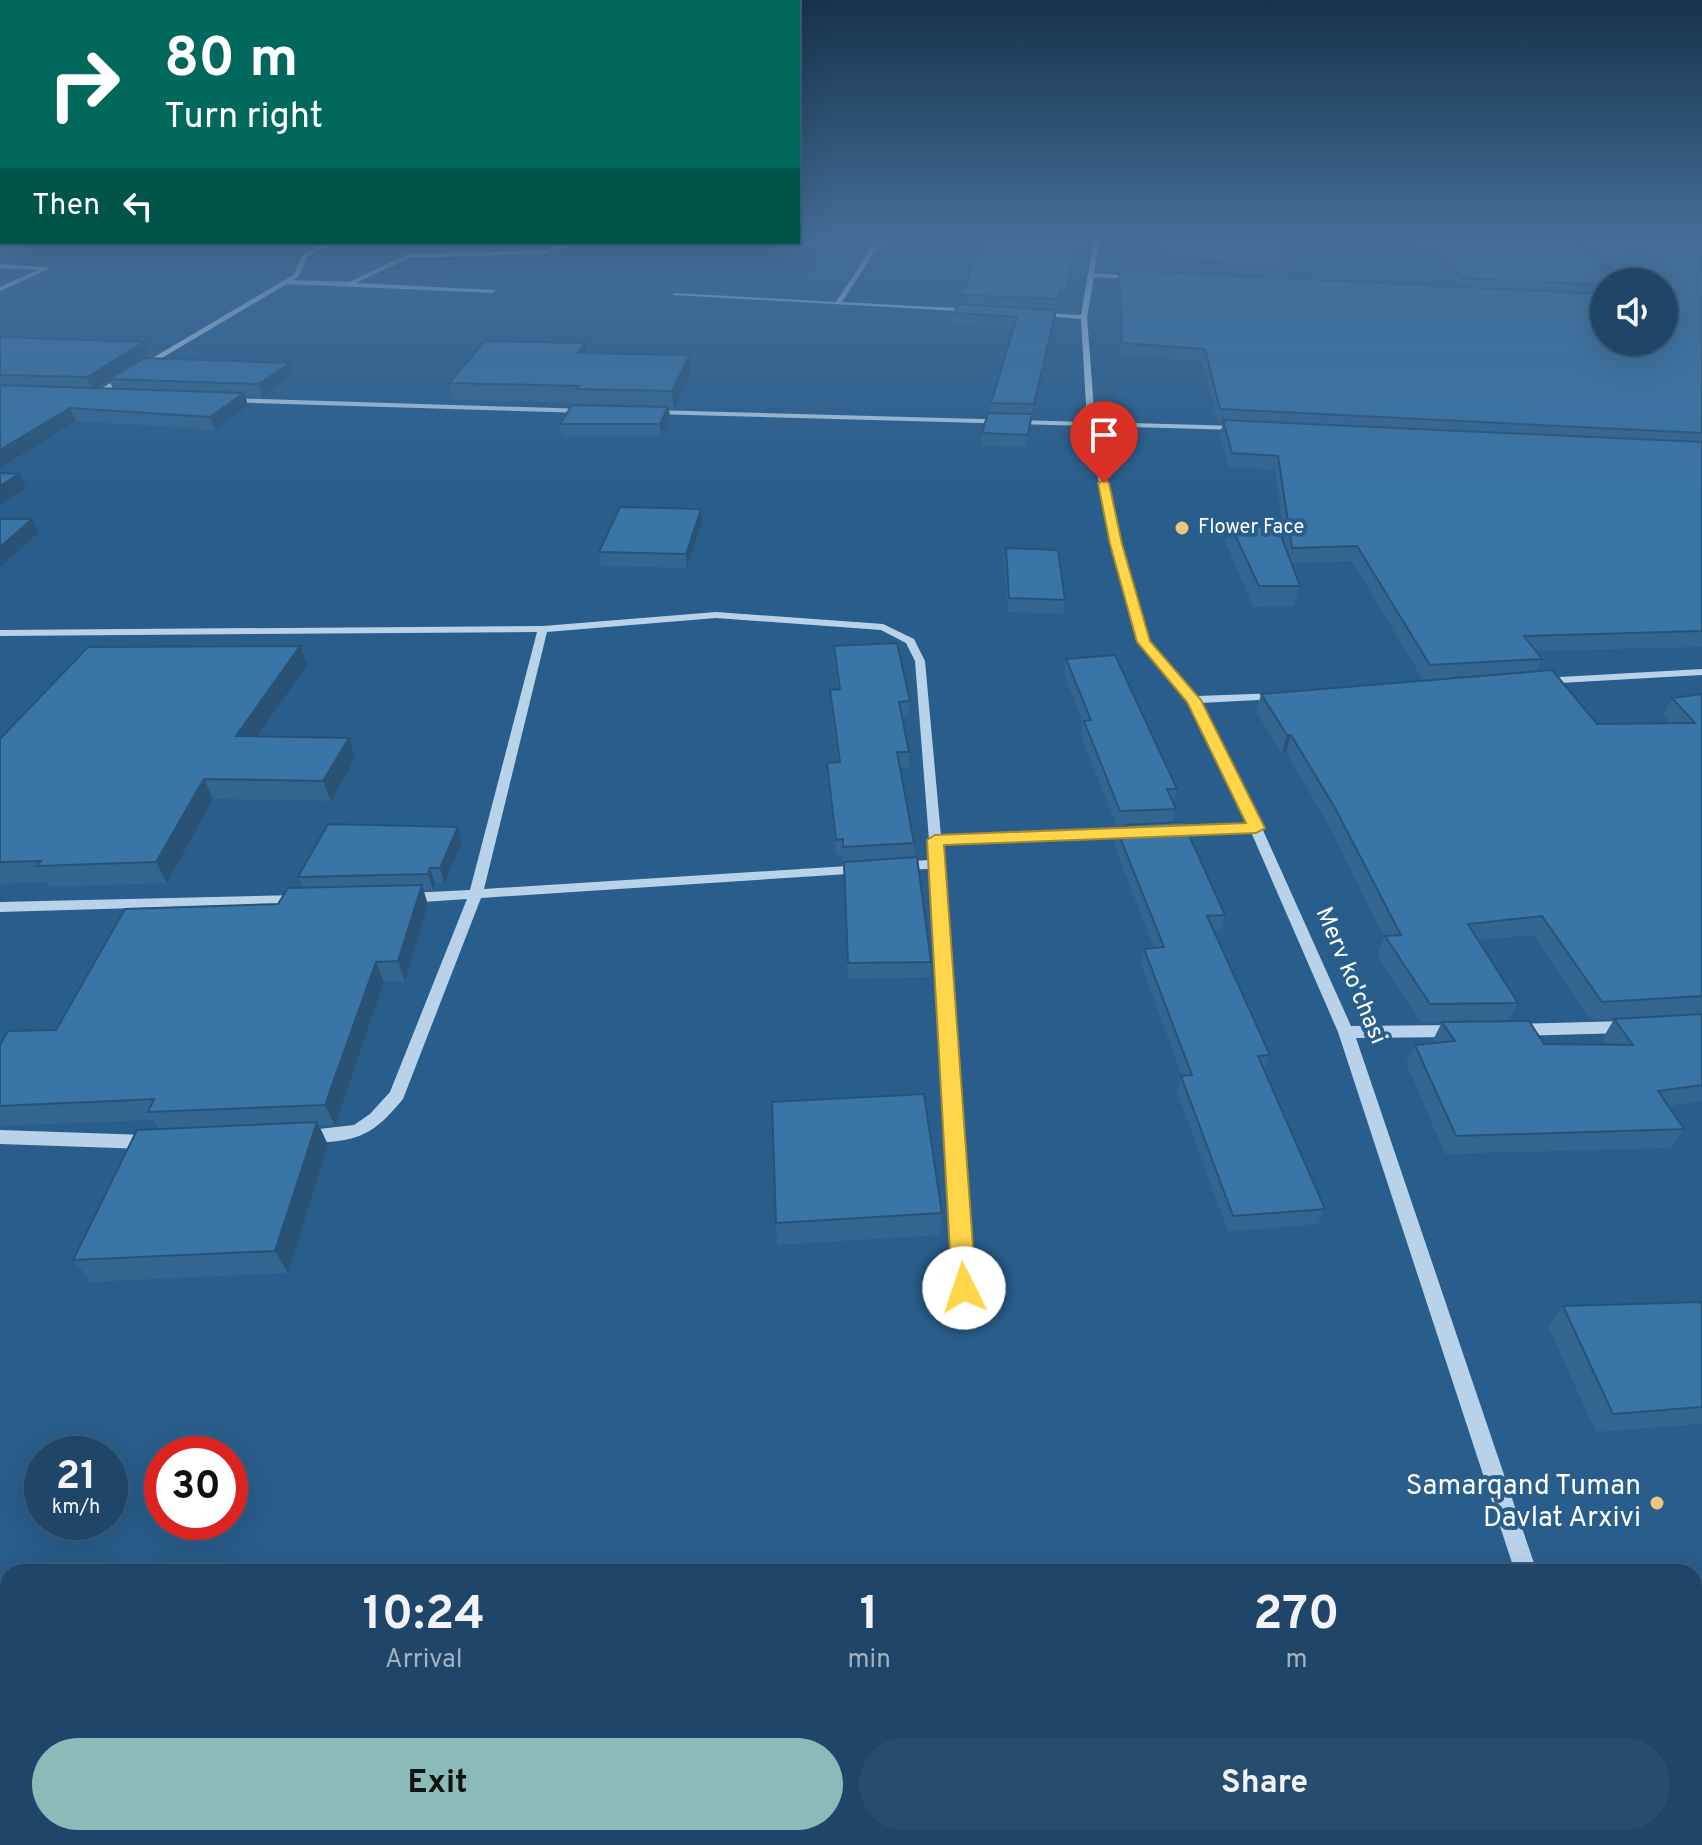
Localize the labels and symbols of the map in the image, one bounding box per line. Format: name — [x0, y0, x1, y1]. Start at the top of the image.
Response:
pin — [1070, 401, 1138, 483]
place label: Flower Face — [1198, 515, 1304, 541]
marker: Flower Face — [1173, 519, 1191, 537]
street label: Merv ko'chasi — [1308, 903, 1392, 1049]
position arrow — [922, 1246, 1006, 1330]
speed limit sign: 30 — [144, 1436, 248, 1540]
place label: Samarqand Tuman Davlat Arxivi — [1406, 1469, 1641, 1537]
marker: Samarqand Tuman Davlat Arxivi — [1648, 1494, 1666, 1512]

